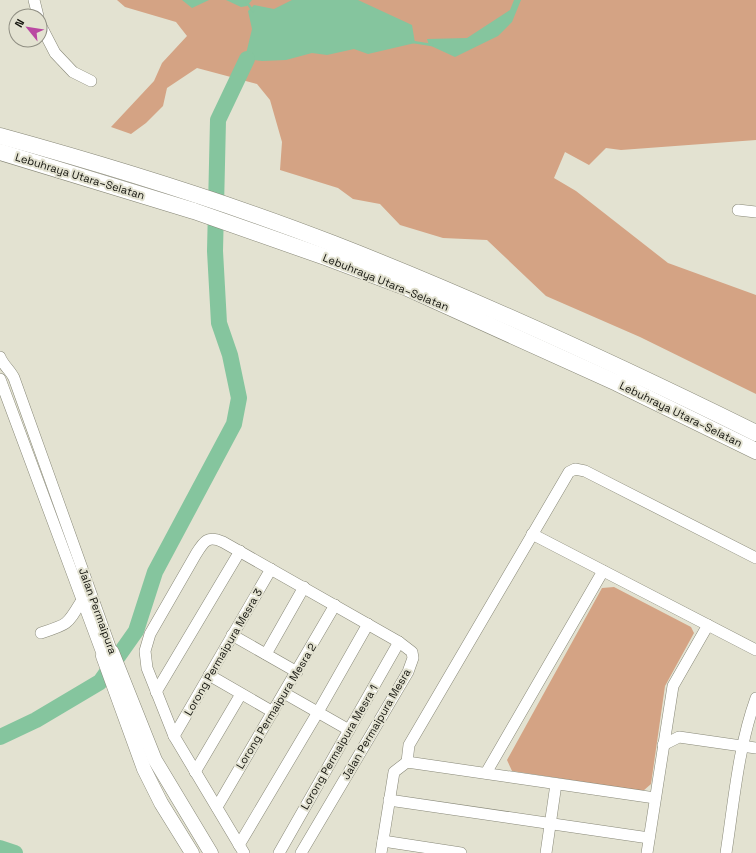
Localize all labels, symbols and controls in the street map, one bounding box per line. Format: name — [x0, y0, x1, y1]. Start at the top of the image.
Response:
north arrow — [8, 8, 48, 48]
text: N — [11, 16, 27, 30]
street label: Lebuhraya Utara–Selatan — [14, 150, 146, 202]
street label: Lebuhraya Utara–Selatan — [321, 250, 451, 314]
street label: Lebuhraya Utara–Selatan — [617, 378, 745, 450]
street label: Jalan Permaipura — [76, 566, 120, 657]
street label: Lorong Permaipura Mesra 3 — [181, 586, 265, 718]
street label: Lorong Permaipura Mesra 2 — [233, 640, 319, 771]
street label: Jalan Permaipura Mesra — [338, 665, 414, 782]
street label: Lorong Permaipura Mesra 1 — [297, 682, 381, 812]

